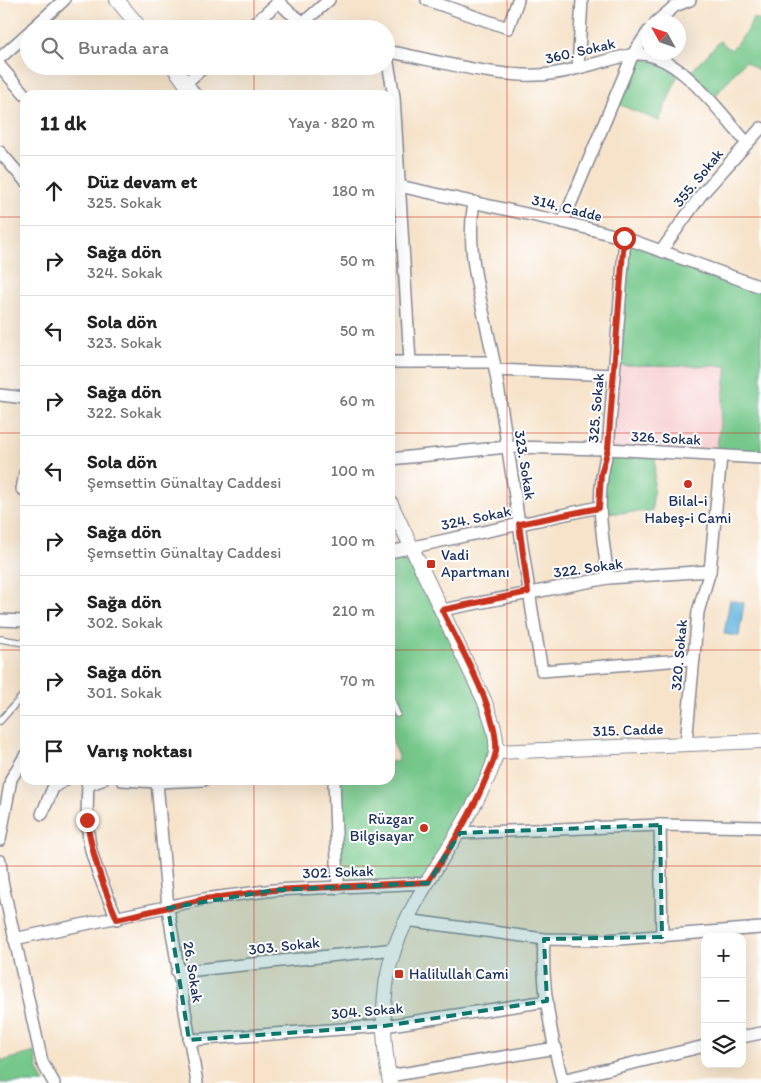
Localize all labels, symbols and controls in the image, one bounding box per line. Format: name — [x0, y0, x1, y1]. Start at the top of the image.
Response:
north arrow — [641, 15, 686, 60]
search box — [20, 20, 395, 75]
icon: search — [38, 34, 66, 62]
street label: 360. Sokak — [543, 34, 617, 68]
text: Burada ara — [78, 36, 169, 59]
text: 11 dk — [40, 110, 87, 135]
text: Yaya · 820 m — [288, 113, 375, 132]
street label: 355. Sokak — [669, 145, 727, 211]
text: Düz devam et — [87, 170, 197, 193]
icon: ahead — [40, 177, 68, 205]
text: 180 m — [332, 181, 375, 200]
street label: 314. Cadde — [530, 191, 604, 225]
text: 325. Sokak — [87, 193, 162, 212]
route start — [613, 227, 636, 250]
text: Sağa dön — [87, 240, 161, 263]
icon: right — [40, 247, 68, 275]
text: 50 m — [340, 251, 375, 270]
text: 324. Sokak — [87, 263, 163, 282]
text: Sola dön — [87, 310, 157, 333]
icon: left — [40, 317, 68, 345]
text: 50 m — [340, 321, 375, 340]
text: 323. Sokak — [87, 333, 162, 352]
street label: 325. Sokak — [584, 372, 608, 444]
text: Sağa dön — [87, 380, 161, 403]
icon: right — [40, 387, 68, 415]
text: 60 m — [340, 391, 375, 410]
text: 322. Sokak — [87, 403, 162, 422]
street label: 326. Sokak — [631, 427, 702, 449]
street label: 323. Sokak — [511, 429, 539, 501]
text: Sola dön — [87, 450, 157, 473]
icon: left — [40, 457, 68, 485]
text: 100 m — [331, 461, 375, 480]
text: Şemsettin Günaltay Caddesi — [87, 473, 281, 492]
marker: Bilal-i Habeş-i Cami — [682, 478, 694, 490]
place label: Bilal-i Habeş-i Cami — [645, 492, 731, 527]
street label: 324. Sokak — [439, 502, 513, 534]
text: Sağa dön — [87, 520, 161, 543]
icon: right — [40, 527, 68, 555]
text: 100 m — [331, 531, 375, 550]
text: Şemsettin Günaltay Caddesi — [87, 543, 281, 562]
place label: Vadi Apartmanı — [441, 546, 509, 581]
street label: 322. Sokak — [552, 554, 624, 582]
marker: Vadi Apartmanı — [425, 558, 437, 570]
text: Sağa dön — [87, 590, 161, 613]
icon: right — [40, 597, 68, 625]
text: 210 m — [332, 601, 375, 620]
text: 302. Sokak — [87, 613, 163, 632]
street label: 320. Sokak — [667, 618, 691, 691]
text: Sağa dön — [87, 660, 161, 683]
icon: right — [40, 667, 68, 695]
text: 70 m — [340, 671, 375, 690]
text: 301. Sokak — [87, 683, 162, 702]
street label: 315. Cadde — [592, 720, 664, 740]
icon: arrive — [40, 737, 68, 765]
text: Varış noktası — [87, 739, 192, 762]
route end — [76, 809, 99, 832]
place label: Rüzgar Bilgisayar — [350, 810, 414, 845]
marker: Rüzgar Bilgisayar — [418, 822, 430, 834]
street label: 302. Sokak — [302, 862, 374, 882]
street label: 303. Sokak — [247, 933, 321, 959]
map controls — [701, 933, 746, 1068]
button: + — [701, 933, 746, 978]
street label: 26. Sokak — [179, 940, 207, 1004]
place label: Halilullah Cami — [409, 965, 509, 983]
marker: Halilullah Cami — [393, 968, 405, 980]
button: − — [701, 978, 746, 1023]
street label: 304. Sokak — [330, 999, 404, 1023]
button: layers — [701, 1023, 746, 1068]

